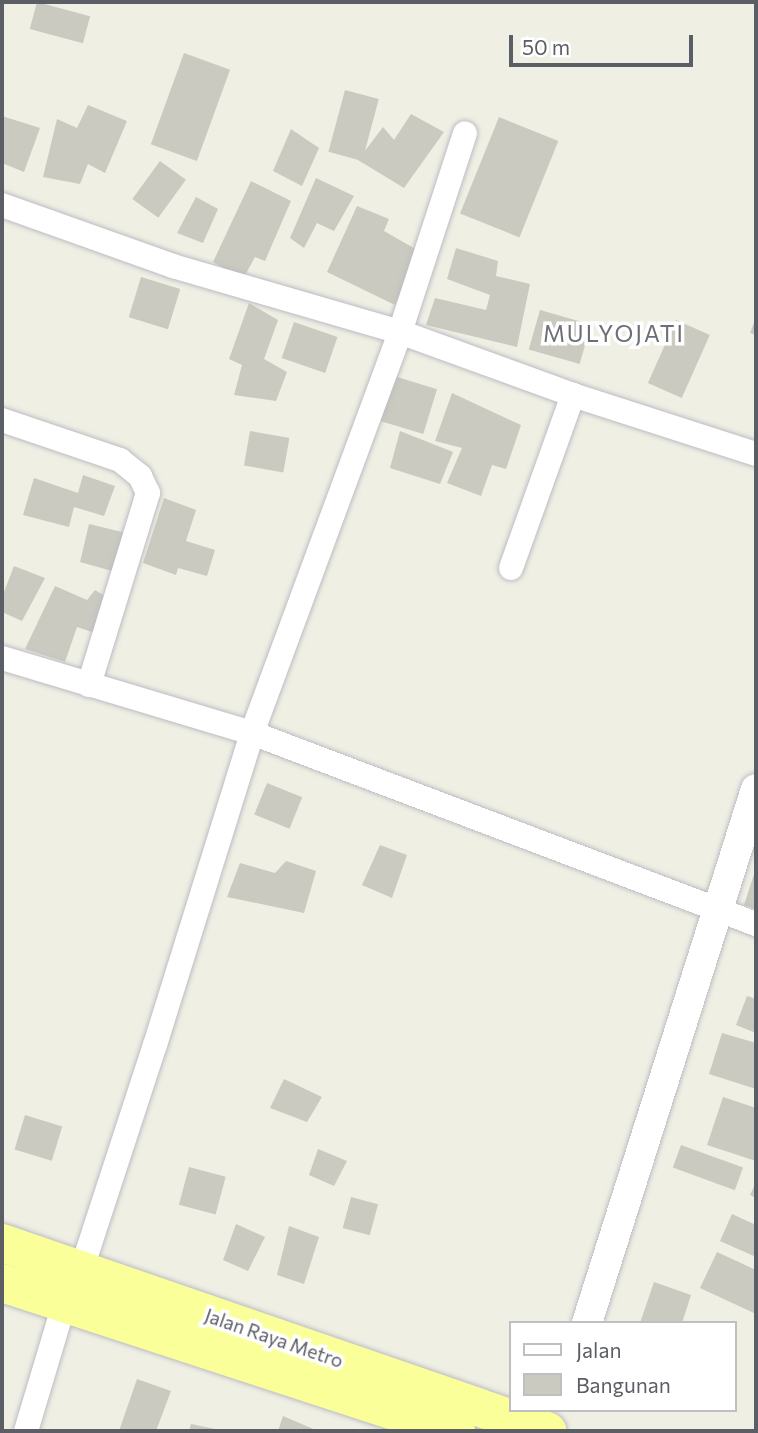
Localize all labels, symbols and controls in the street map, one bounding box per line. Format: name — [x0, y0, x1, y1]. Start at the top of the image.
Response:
scale bar — [513, 21, 697, 65]
text: 50 m — [522, 34, 570, 59]
district label: MULYOJATI — [544, 319, 684, 347]
street label: Jalan Raya Metro — [202, 1304, 346, 1372]
legend — [510, 1321, 737, 1412]
text: Jalan — [576, 1337, 621, 1362]
text: Bangunan — [576, 1372, 671, 1397]

